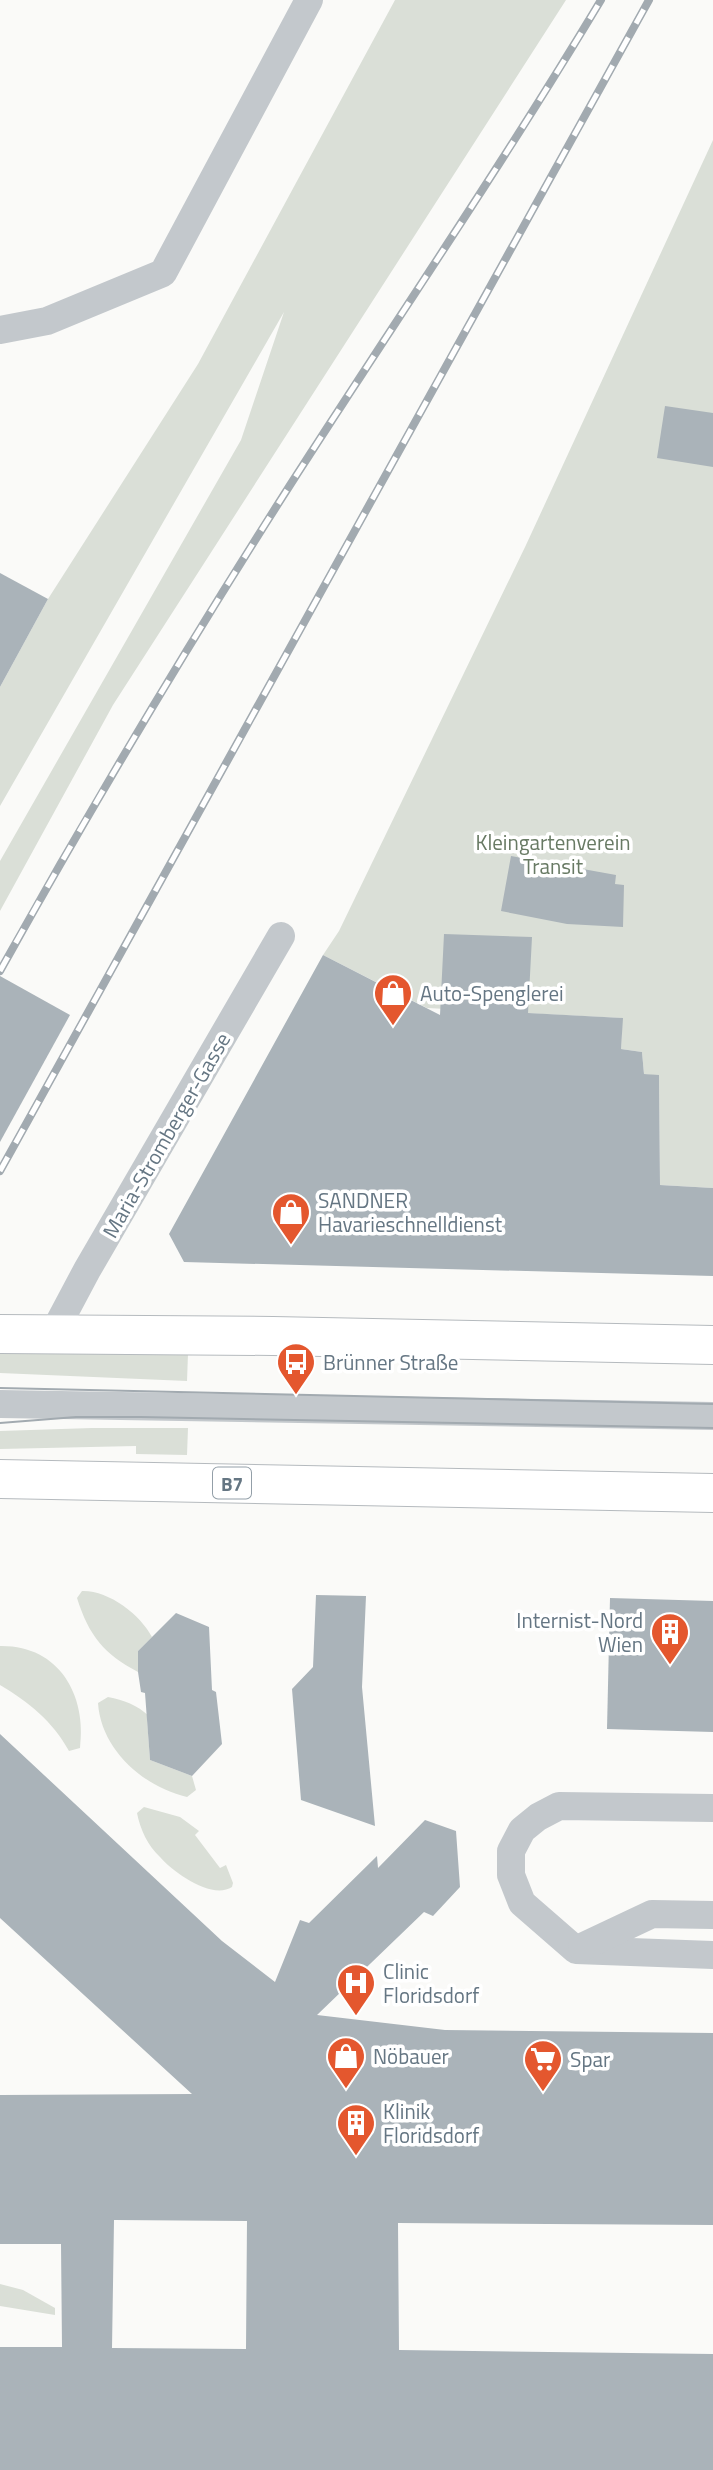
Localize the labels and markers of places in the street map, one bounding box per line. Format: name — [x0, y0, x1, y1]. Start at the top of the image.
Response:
shop icon: Auto-Spenglerei — [372, 972, 414, 1027]
place label: Auto-Spenglerei — [420, 977, 564, 1009]
place label: SANDNER Havarieschnelldienst — [318, 1184, 503, 1240]
shop icon: SANDNER Havarieschnelldienst — [270, 1191, 312, 1246]
bus stop icon: Brünner Straße — [275, 1341, 317, 1396]
place label: Brünner Straße — [323, 1346, 458, 1378]
place label: Internist-Nord Wien — [516, 1604, 643, 1660]
building icon: Internist-Nord Wien — [649, 1611, 691, 1666]
place label: Clinic Floridsdorf — [383, 1955, 479, 2011]
hospital icon: Clinic Floridsdorf — [335, 1962, 377, 2017]
shop icon: Nöbauer — [325, 2035, 367, 2090]
supermarket icon: Spar — [522, 2038, 564, 2093]
place label: Nöbauer — [373, 2040, 449, 2072]
place label: Spar — [570, 2043, 610, 2075]
place label: Klinik Floridsdorf — [383, 2095, 479, 2151]
building icon: Klinik Floridsdorf — [335, 2102, 377, 2157]

